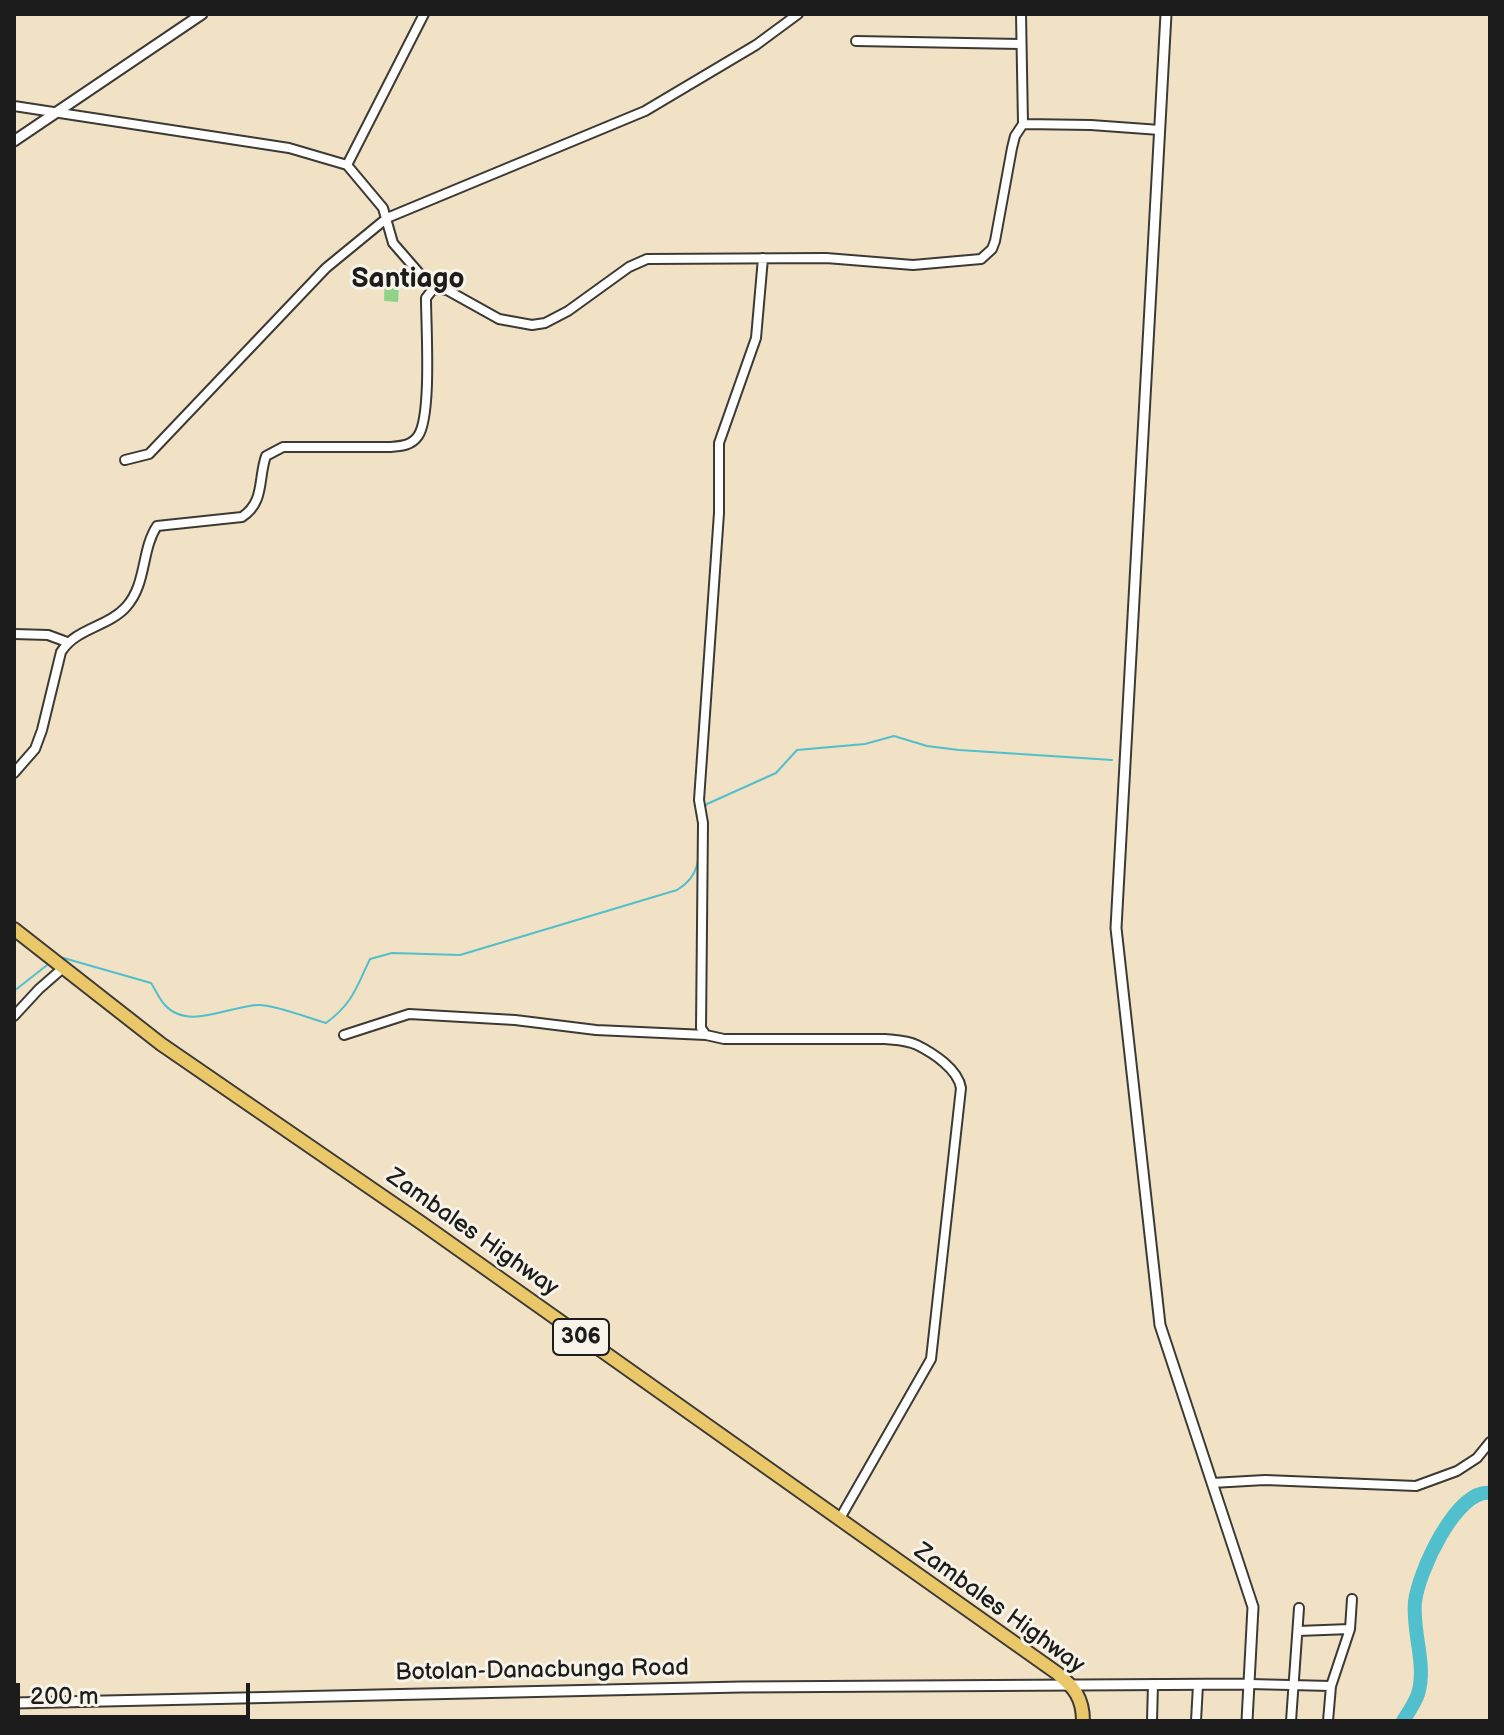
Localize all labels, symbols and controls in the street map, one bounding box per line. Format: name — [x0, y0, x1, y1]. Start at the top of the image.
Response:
district label: Santiago — [352, 263, 464, 297]
street label: Zambales Highway — [380, 1163, 564, 1303]
road number: 306 — [553, 1319, 609, 1355]
street label: Zambales Highway — [908, 1537, 1090, 1681]
street label: Botolan-Danacbunga Road — [395, 1654, 689, 1688]
scale bar — [20, 1667, 254, 1717]
text: 200 m — [30, 1682, 99, 1711]

